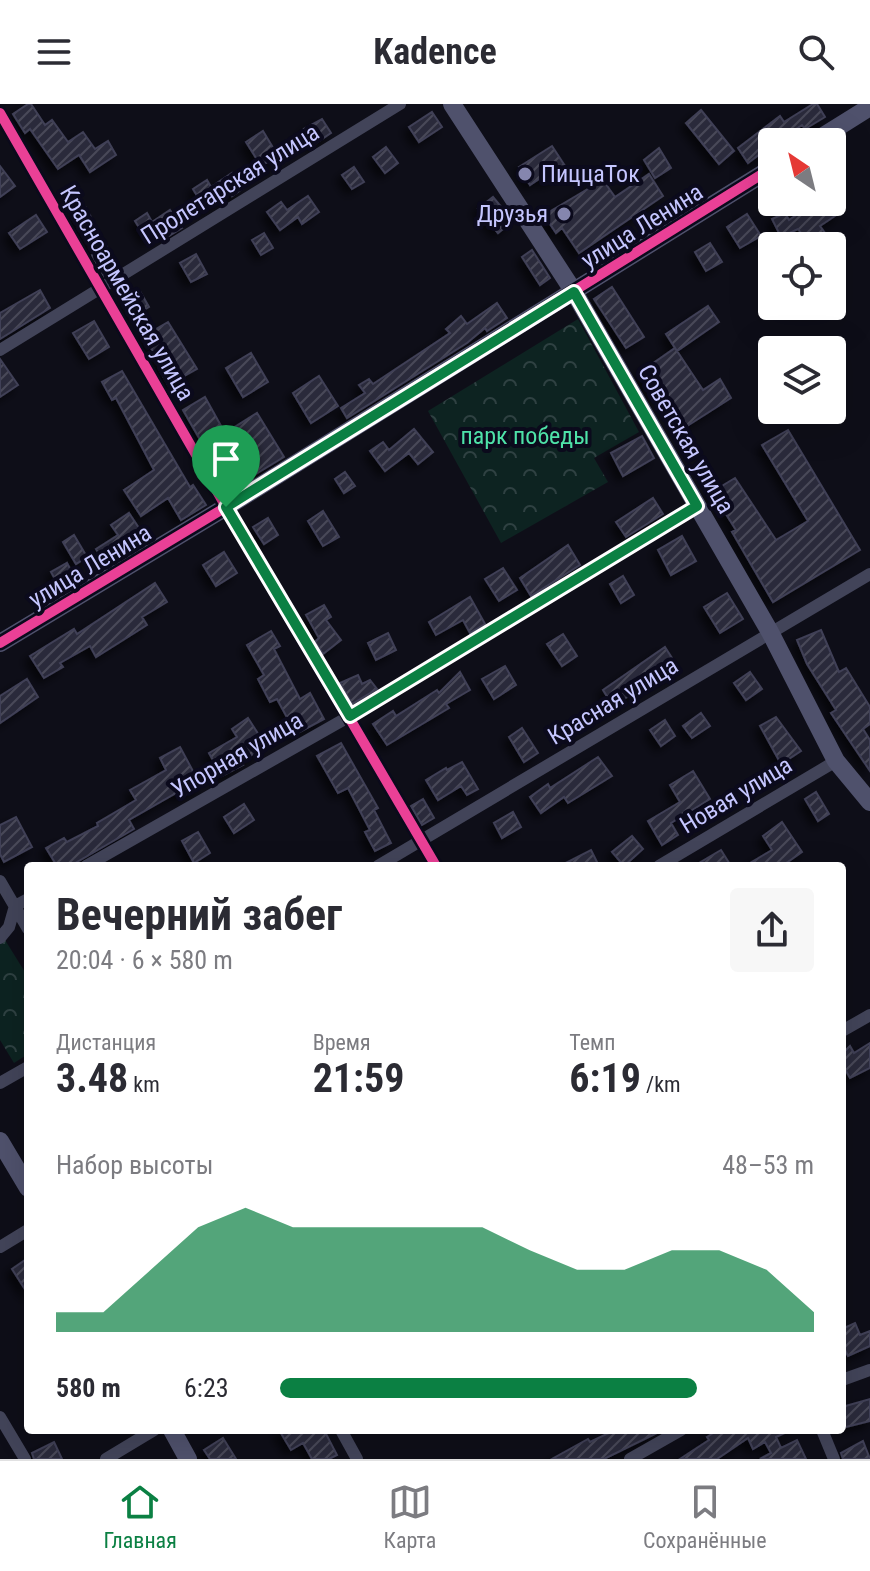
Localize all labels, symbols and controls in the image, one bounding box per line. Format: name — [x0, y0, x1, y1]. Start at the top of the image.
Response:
icon: menu — [32, 30, 76, 74]
icon: search — [794, 30, 838, 74]
text: Kadence — [373, 31, 497, 73]
street label: Пролетарская улица — [136, 118, 324, 250]
north arrow — [758, 128, 846, 216]
map controls — [758, 128, 846, 424]
place label: ПиццаТок — [541, 160, 640, 188]
marker: ПиццаТок — [516, 165, 534, 183]
street label: улица Ленина — [576, 178, 708, 274]
street label: Красноармейская улица — [54, 181, 200, 405]
place label: Друзья — [477, 200, 548, 228]
marker: Друзья — [555, 205, 573, 223]
button: locate — [758, 232, 846, 320]
button: layers — [758, 336, 846, 424]
street label: Советская улица — [632, 360, 740, 518]
park label: парк победы — [461, 422, 589, 450]
pin — [192, 425, 260, 507]
icon: arrive — [204, 437, 248, 481]
street label: улица Ленина — [24, 519, 156, 613]
street label: Красная улица — [543, 651, 683, 751]
street label: Упорная улица — [166, 706, 308, 804]
street label: Новая улица — [675, 751, 797, 839]
button: share — [730, 888, 814, 972]
text: Вечерний забег — [56, 889, 342, 941]
text: 20:04 · 6 × 580 m — [56, 945, 233, 975]
text: Дистанция — [56, 1030, 156, 1055]
text: Время — [313, 1030, 371, 1055]
text: Темп — [569, 1030, 615, 1055]
text: 3.48 — [56, 1055, 128, 1102]
text: 21:59 — [313, 1055, 404, 1102]
text: 6:19 — [569, 1055, 641, 1102]
text: km — [128, 1072, 160, 1097]
text: /km — [641, 1072, 681, 1097]
text: Набор высоты — [56, 1150, 213, 1180]
text: 48–53 m — [722, 1150, 814, 1180]
text: 580 m — [56, 1373, 121, 1403]
text: 6:23 — [184, 1373, 229, 1403]
tab: Главная — [103, 1480, 177, 1553]
tab: Карта — [384, 1480, 436, 1553]
tab: Сохранённые — [643, 1480, 767, 1553]

